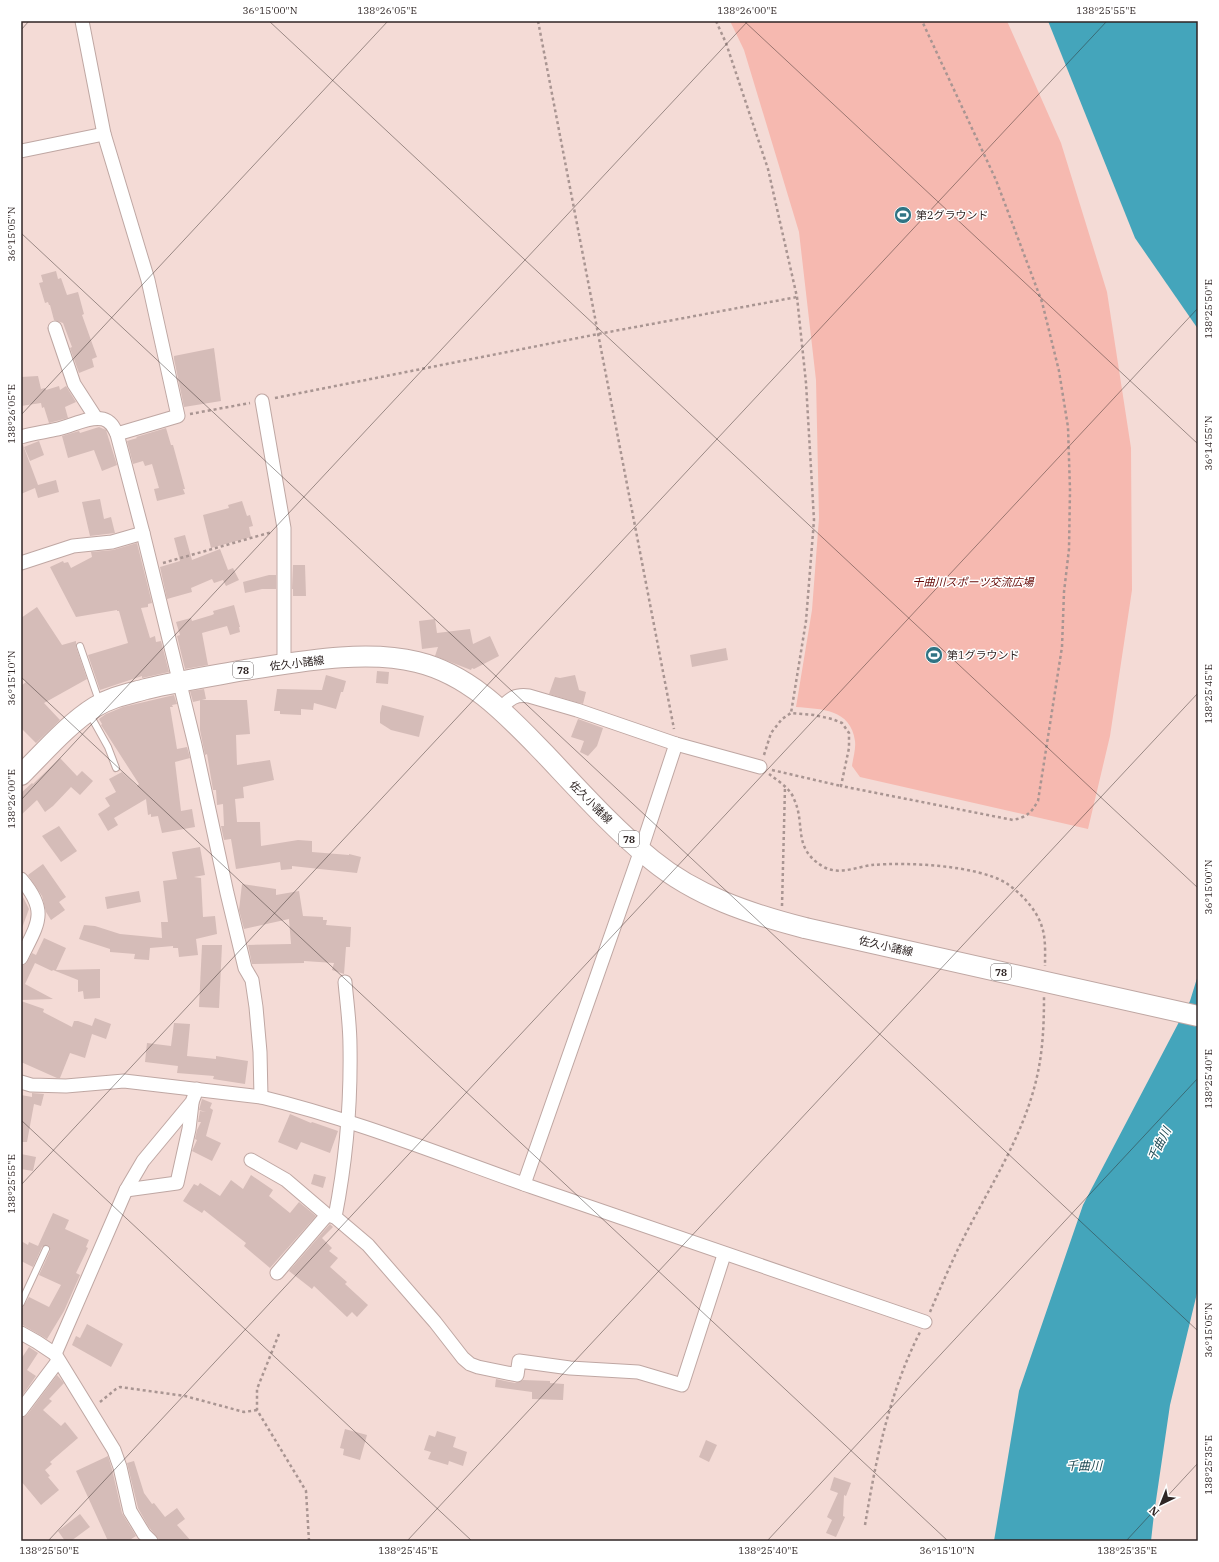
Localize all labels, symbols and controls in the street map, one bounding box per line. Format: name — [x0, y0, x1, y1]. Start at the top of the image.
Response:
text: 36°15'00"N — [243, 4, 298, 17]
text: 138°26'05"E — [357, 4, 417, 17]
text: 138°26'00"E — [717, 4, 777, 17]
text: 138°25'55"E — [1076, 4, 1136, 17]
sports icon: 第2グラウンド — [893, 205, 913, 225]
text: 36°15'05"N — [5, 206, 18, 262]
place label: 第2グラウンド — [916, 208, 989, 222]
text: 138°25'50"E — [1202, 279, 1215, 339]
text: 138°26'05"E — [5, 384, 18, 444]
text: 36°14'55"N — [1202, 415, 1215, 471]
park label: 千曲川スポーツ交流広場 — [913, 575, 1035, 589]
sports icon: 第1グラウンド — [924, 645, 944, 665]
place label: 第1グラウンド — [947, 648, 1020, 662]
text: 36°15'10"N — [5, 650, 18, 706]
street label: 佐久小諸線 — [269, 653, 325, 673]
road number: 78 — [233, 662, 253, 678]
text: 138°25'45"E — [1202, 664, 1215, 724]
text: 138°26'00"E — [5, 769, 18, 829]
street label: 佐久小諸線 — [567, 778, 615, 826]
road number: 78 — [619, 831, 639, 847]
text: 36°15'00"N — [1202, 859, 1215, 915]
street label: 佐久小諸線 — [858, 933, 914, 959]
road number: 78 — [991, 964, 1011, 980]
text: 138°25'40"E — [1202, 1049, 1215, 1109]
water label: 千曲川 — [1144, 1123, 1175, 1163]
text: 138°25'55"E — [5, 1154, 18, 1214]
text: 36°15'05"N — [1202, 1302, 1215, 1358]
text: 138°25'35"E — [1202, 1435, 1215, 1495]
water label: 千曲川 — [1066, 1458, 1104, 1473]
north arrow — [1141, 1484, 1181, 1524]
text: N — [1146, 1503, 1162, 1519]
text: 138°25'50"E — [19, 1544, 79, 1557]
text: 138°25'45"E — [378, 1544, 438, 1557]
text: 138°25'40"E — [738, 1544, 798, 1557]
text: 36°15'10"N — [920, 1544, 975, 1557]
text: 138°25'35"E — [1097, 1544, 1157, 1557]

